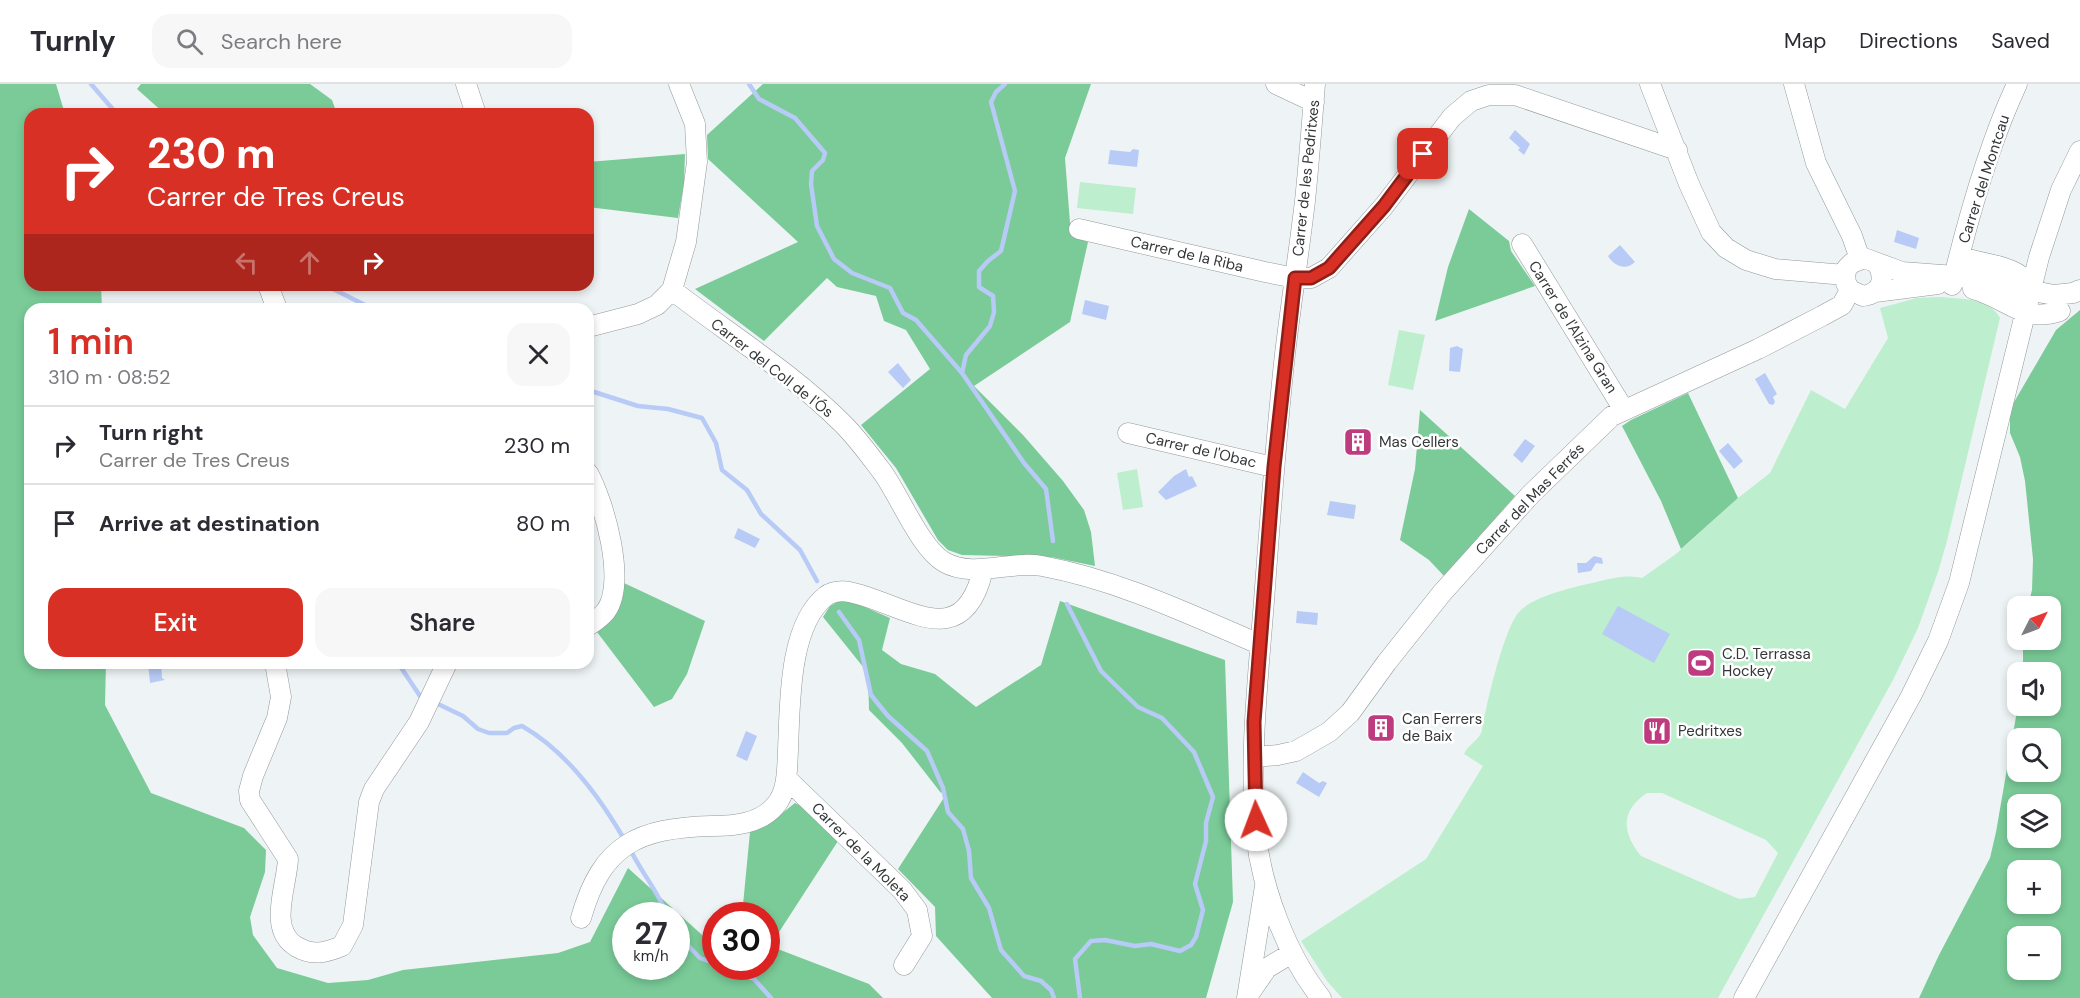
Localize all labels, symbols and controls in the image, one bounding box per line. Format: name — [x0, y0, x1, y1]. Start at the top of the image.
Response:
search box — [152, 14, 572, 68]
text: Turnly — [30, 23, 116, 60]
icon: search — [173, 25, 206, 58]
text: Search here — [221, 27, 342, 56]
text: Map — [1784, 27, 1826, 55]
text: Directions — [1859, 27, 1958, 55]
text: Saved — [1991, 27, 2050, 55]
street label: Carrer de les Pedritxes — [1288, 99, 1324, 257]
street label: Carrer del Montcau — [1954, 112, 2014, 246]
text: 230 m — [147, 126, 276, 181]
pin — [1397, 128, 1448, 179]
icon: right — [48, 132, 126, 210]
icon: arrive — [1406, 137, 1439, 170]
text: Carrer de Tres Creus — [147, 179, 405, 214]
street label: Carrer de la Riba — [1129, 231, 1245, 277]
icon: left — [230, 246, 263, 279]
icon: ahead — [293, 246, 326, 279]
icon: right — [356, 246, 389, 279]
street label: Carrer de l'Alzina Gran — [1524, 257, 1622, 397]
street label: Carrer del Coll de l'Ós — [707, 314, 837, 422]
text: 1 min — [48, 318, 134, 365]
button: close — [507, 323, 570, 386]
text: 310 m · 08:52 — [48, 364, 170, 390]
text: Turn right — [99, 418, 204, 447]
building icon: Mas Cellers — [1342, 426, 1374, 458]
street label: Carrer de l'Obac — [1144, 428, 1258, 472]
icon: right — [48, 429, 81, 462]
text: 230 m — [504, 431, 570, 460]
place label: Mas Cellers — [1379, 432, 1459, 452]
street label: Carrer del Mas Ferrés — [1471, 439, 1589, 559]
text: Carrer de Tres Creus — [99, 447, 290, 473]
icon: arrive — [48, 507, 81, 540]
text: Arrive at destination — [99, 509, 320, 538]
text: 80 m — [516, 509, 570, 538]
button: Exit — [48, 588, 303, 657]
button: Share — [315, 588, 570, 657]
north arrow — [2007, 596, 2061, 650]
map controls — [2007, 596, 2061, 980]
place label: C.D. Terrassa Hockey — [1722, 644, 1811, 681]
sports icon: C.D. Terrassa Hockey — [1685, 647, 1717, 679]
button: sound — [2007, 662, 2061, 716]
place label: Can Ferrers de Baix — [1402, 709, 1482, 746]
building icon: Can Ferrers de Baix — [1365, 712, 1397, 744]
restaurant icon: Pedritxes — [1641, 715, 1673, 747]
place label: Pedritxes — [1678, 721, 1742, 741]
button: search — [2007, 728, 2061, 782]
position arrow — [1224, 788, 1288, 852]
button: layers — [2007, 794, 2061, 848]
street label: Carrer de la Moleta — [807, 798, 915, 906]
button: + — [2007, 860, 2061, 914]
speed limit sign: 30 — [702, 902, 780, 980]
text: 27 — [634, 914, 668, 953]
button: − — [2007, 926, 2061, 980]
text: km/h — [633, 946, 669, 966]

